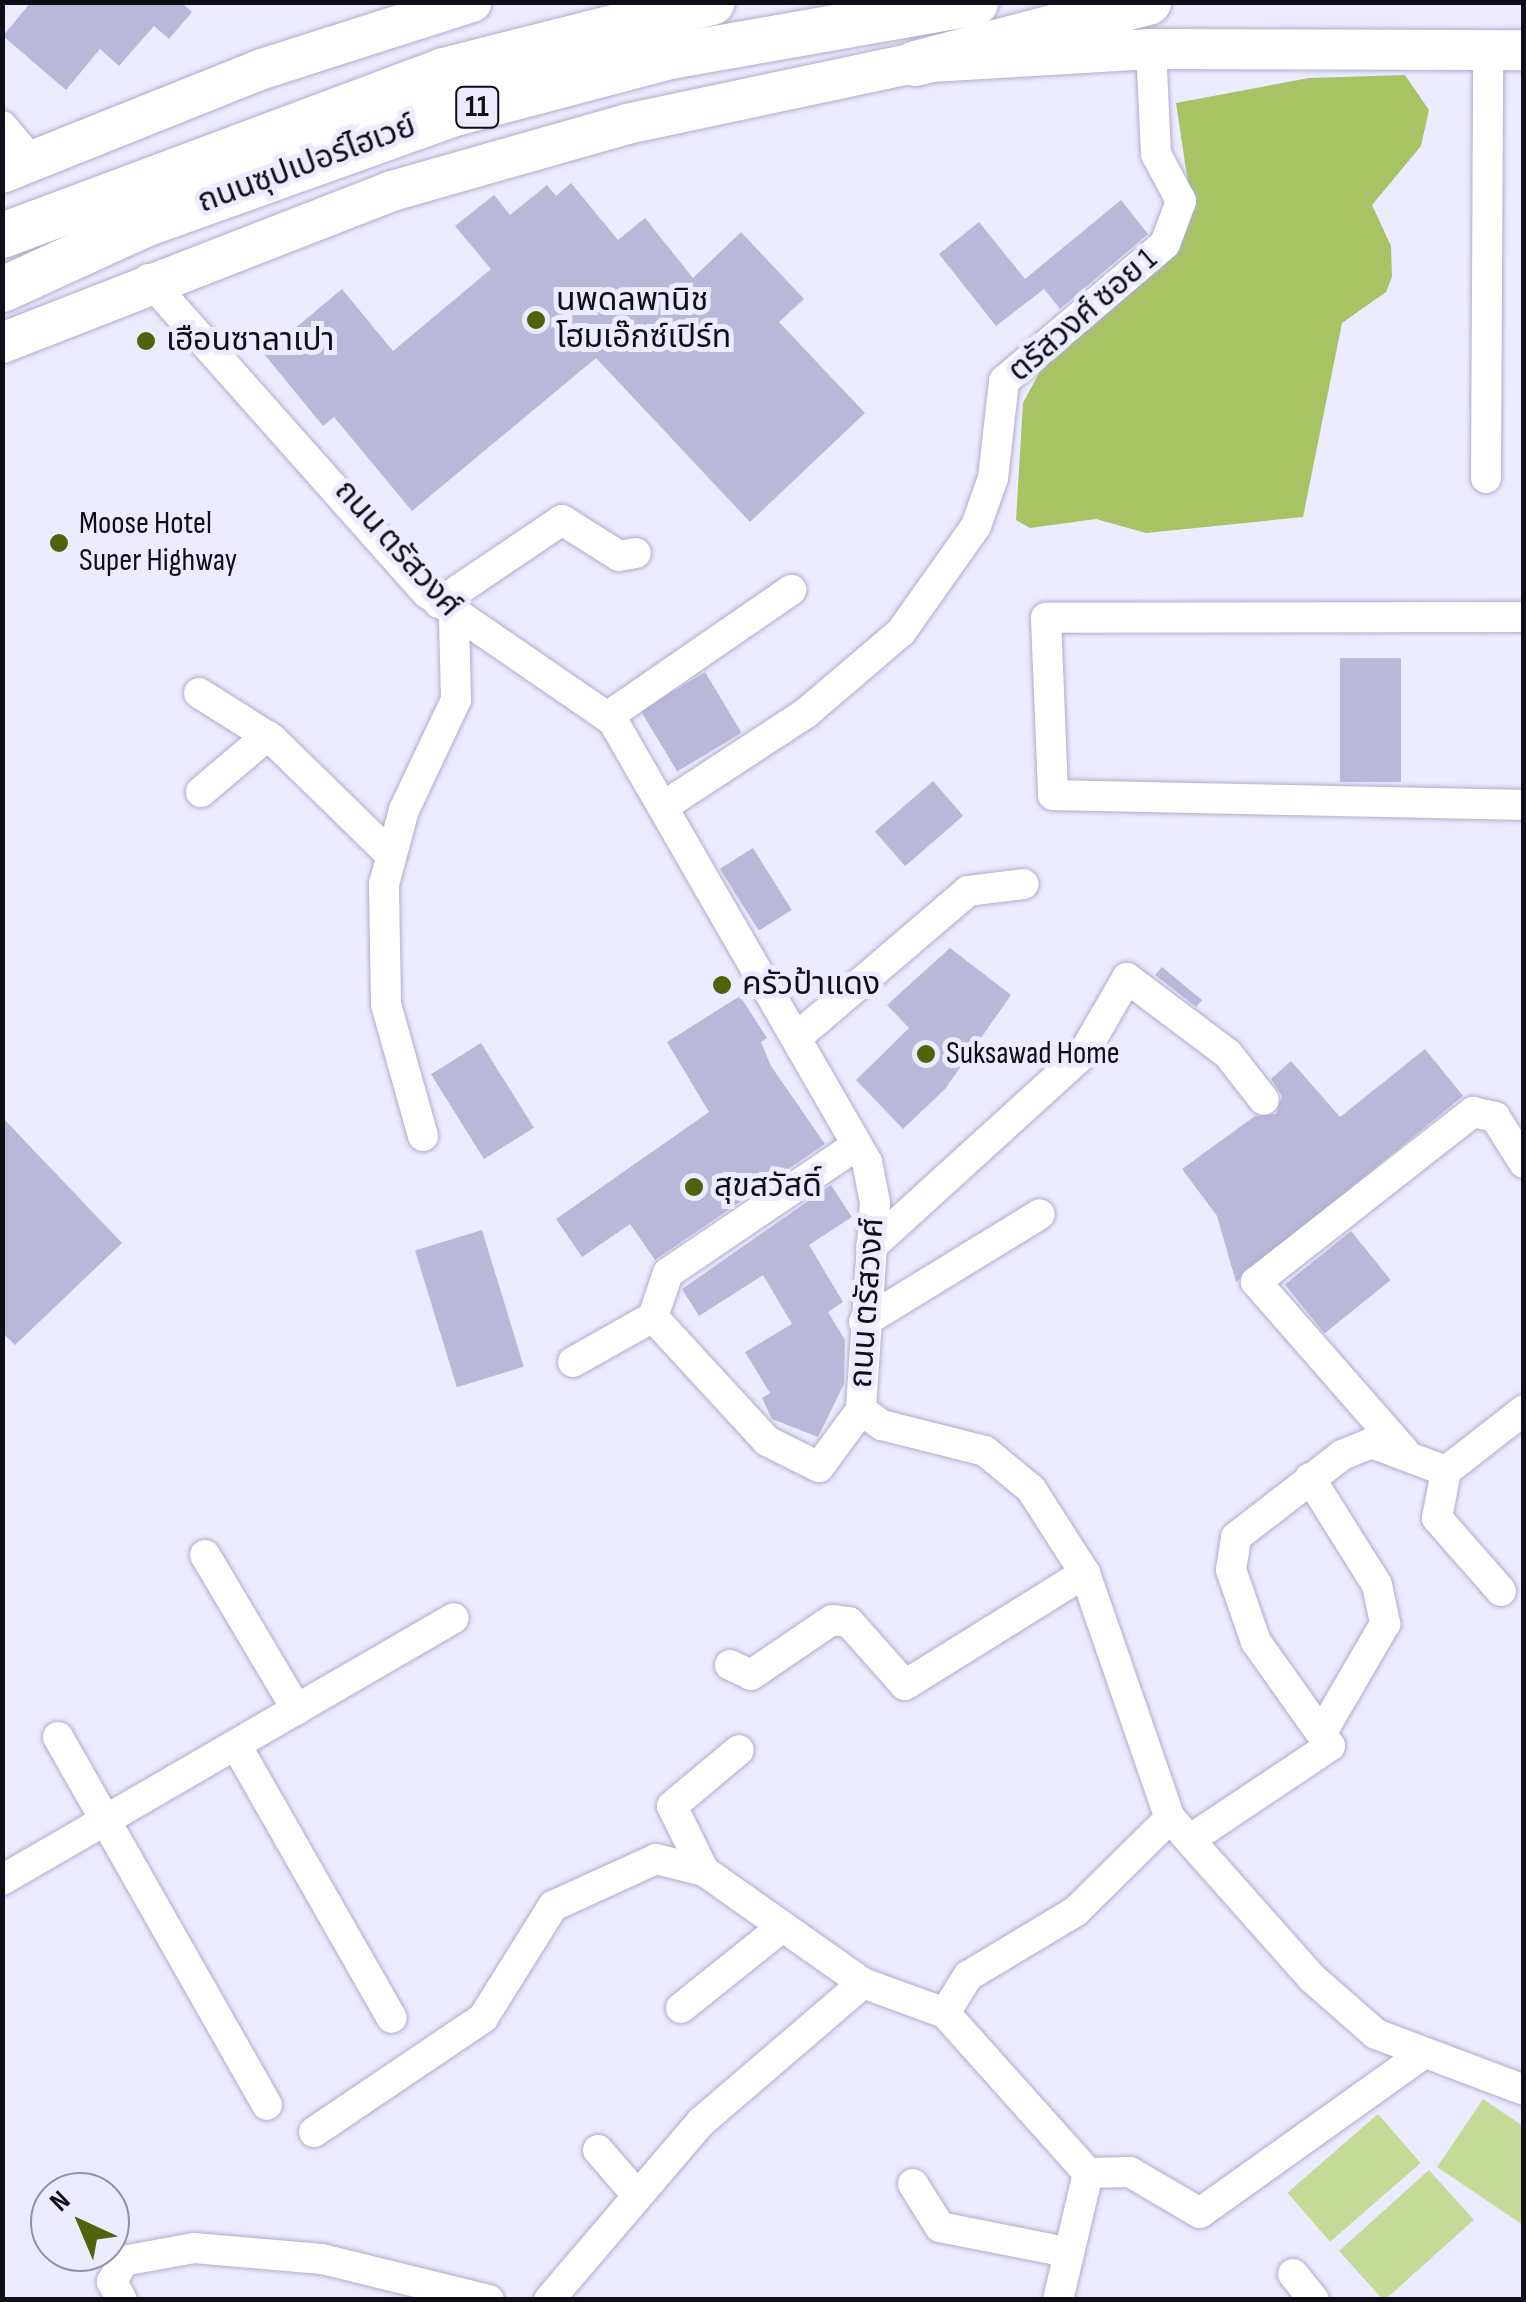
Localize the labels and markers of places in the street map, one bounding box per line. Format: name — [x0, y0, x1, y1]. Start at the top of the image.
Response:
place label: นพดลพานิช โฮมเอ๊กซ์เปิร์ท — [556, 283, 731, 358]
marker: นพดลพานิช โฮมเอ๊กซ์เปิร์ท — [525, 309, 547, 331]
place label: เฮือนซาลาเปา — [166, 322, 335, 360]
marker: เฮือนซาลาเปา — [135, 330, 157, 352]
place label: Moose Hotel Super Highway — [79, 506, 237, 581]
marker: Moose Hotel Super Highway — [48, 532, 70, 554]
place label: ครัวป้าแดง — [742, 966, 880, 1004]
marker: ครัวป้าแดง — [711, 974, 733, 996]
place label: Suksawad Home — [946, 1035, 1120, 1073]
marker: Suksawad Home — [915, 1043, 937, 1065]
place label: สุขสวัสดิ์ — [714, 1168, 822, 1206]
marker: สุขสวัสดิ์ — [683, 1176, 705, 1198]

